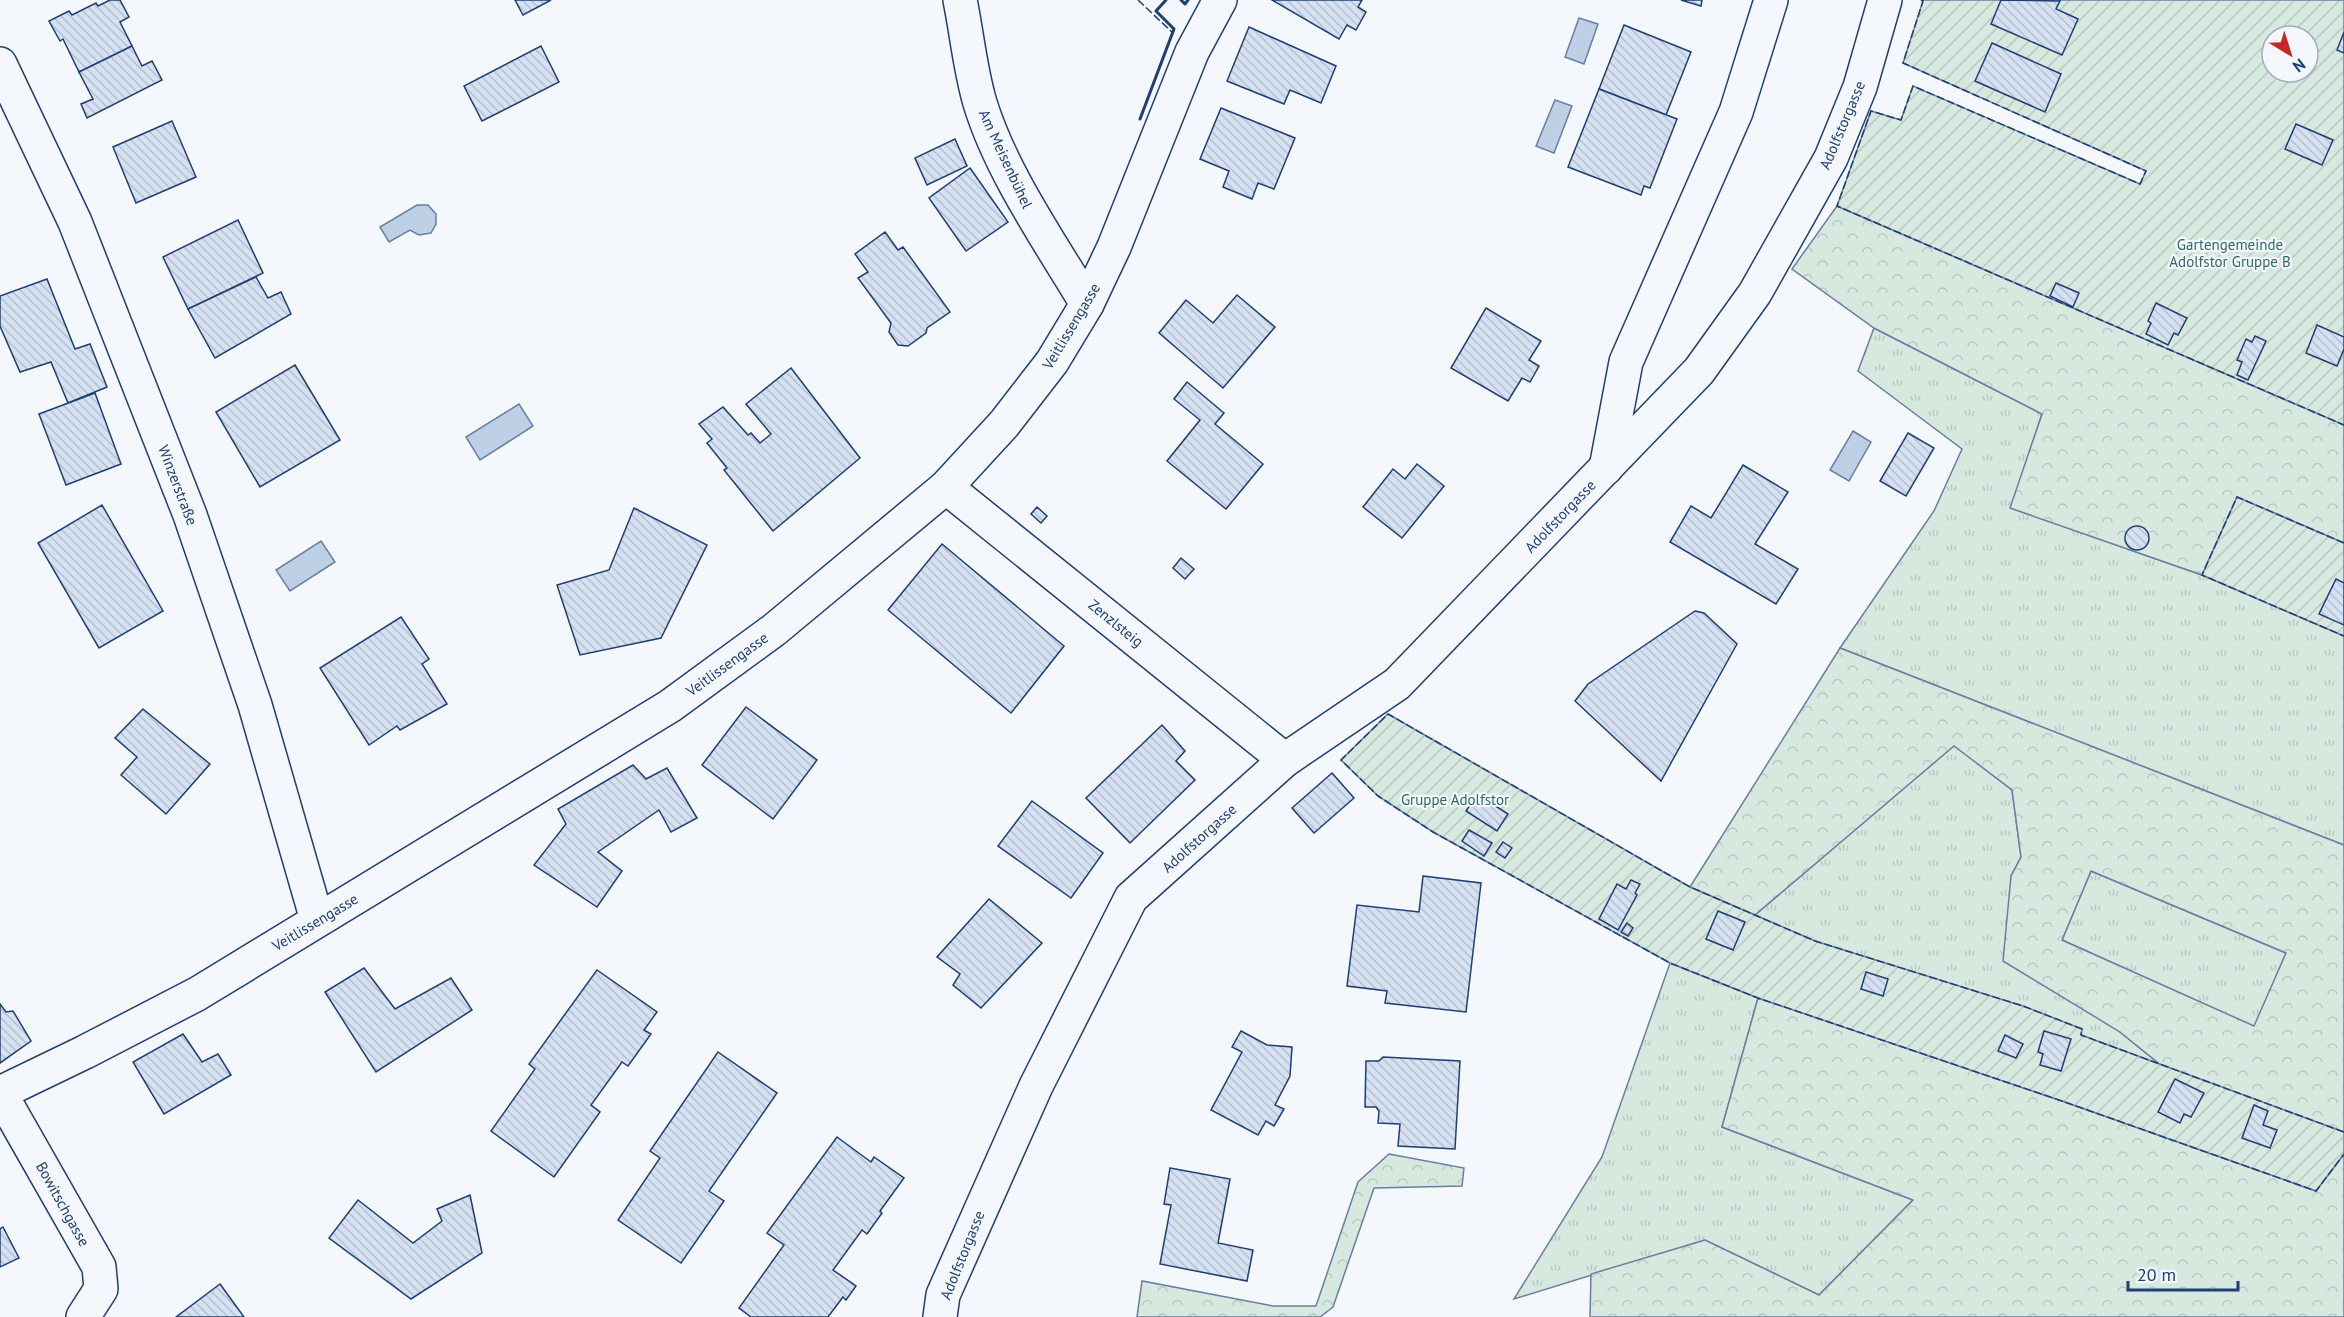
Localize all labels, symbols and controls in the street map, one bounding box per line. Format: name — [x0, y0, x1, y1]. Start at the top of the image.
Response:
north arrow — [2260, 24, 2320, 84]
text: N — [2289, 55, 2310, 77]
street label: Adolfstorgasse — [1815, 78, 1869, 172]
street label: Am Meisenbühel — [975, 106, 1037, 212]
park label: Gartengemeinde Adolfstor Gruppe B — [2169, 235, 2291, 271]
street label: Veitlissengasse — [1037, 280, 1104, 373]
street label: Winzerstraße — [154, 442, 202, 528]
street label: Adolfstorgasse — [1520, 476, 1600, 556]
street label: Zenzlsteig — [1085, 595, 1147, 651]
street label: Veitlissengasse — [681, 628, 772, 701]
park label: Gruppe Adolfstor — [1401, 790, 1509, 809]
street label: Adolfstorgasse — [1158, 799, 1240, 877]
street label: Veitlissengasse — [268, 889, 361, 956]
street label: Bowitschgasse — [32, 1158, 94, 1250]
street label: Adolfstorgasse — [936, 1208, 988, 1302]
scale bar — [2128, 1254, 2238, 1292]
text: 20 m — [2137, 1263, 2176, 1286]

